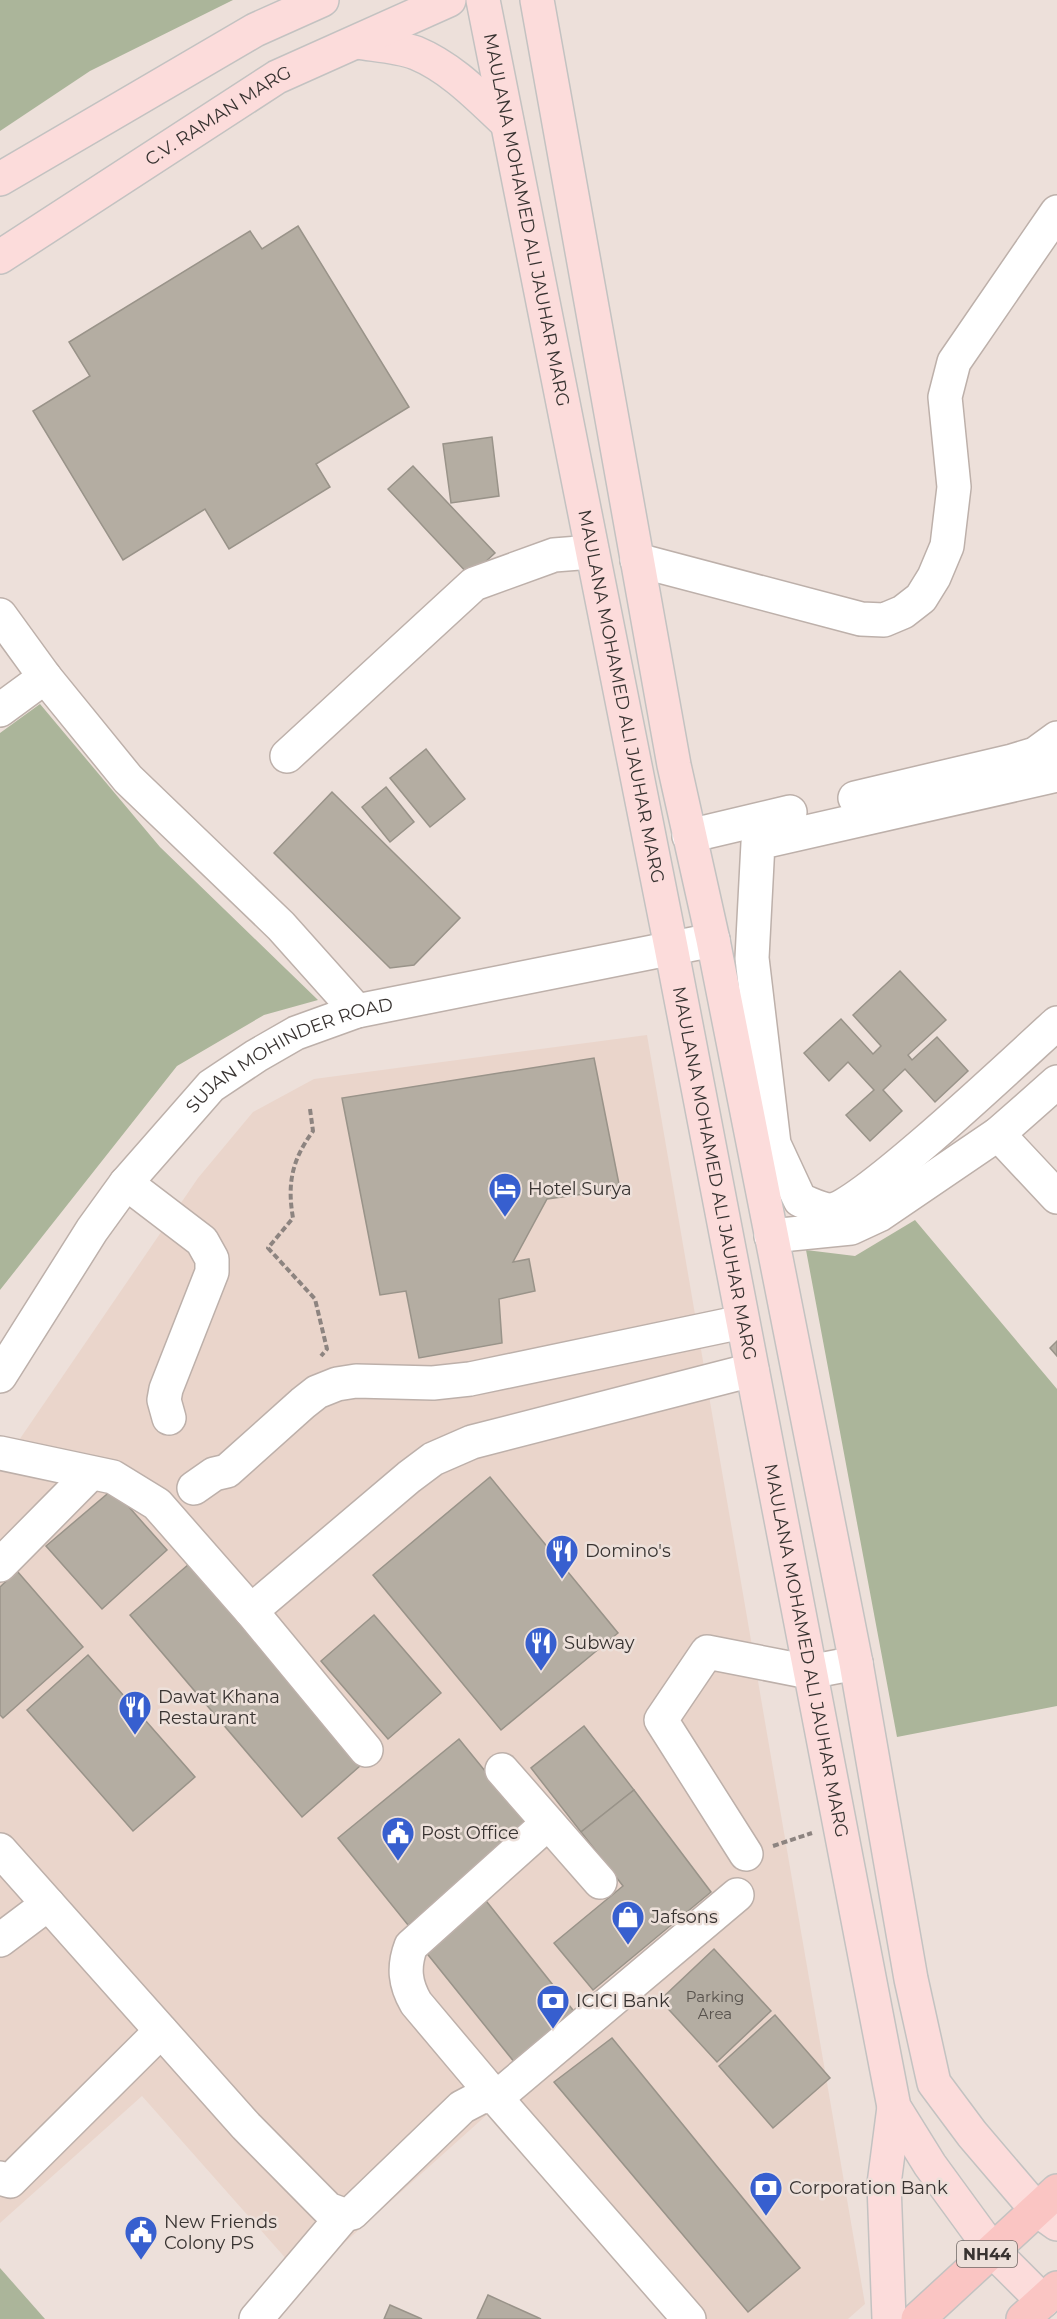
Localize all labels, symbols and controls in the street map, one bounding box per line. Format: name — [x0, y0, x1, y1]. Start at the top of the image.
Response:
street label: MAULANA MOHAMED ALI JAUHAR MARG — [479, 31, 574, 408]
street label: C.V. RAMAN MARG — [141, 61, 294, 171]
street label: MAULANA MOHAMED ALI JAUHAR MARG — [573, 508, 669, 885]
street label: MAULANA MOHAMED ALI JAUHAR MARG — [668, 985, 761, 1362]
street label: SUJAN MOHINDER ROAD — [181, 993, 395, 1118]
hotel icon: Hotel Surya — [487, 1171, 523, 1218]
place label: Hotel Surya — [528, 1178, 632, 1200]
street label: MAULANA MOHAMED ALI JAUHAR MARG — [760, 1462, 853, 1839]
restaurant icon: Domino's — [544, 1533, 580, 1580]
place label: Domino's — [585, 1540, 671, 1562]
restaurant icon: Subway — [523, 1625, 559, 1672]
place label: Subway — [564, 1632, 635, 1654]
place label: Dawat Khana Restaurant — [158, 1686, 280, 1729]
restaurant icon: Dawat Khana Restaurant — [117, 1689, 153, 1736]
public building icon: Post Office — [380, 1815, 416, 1862]
place label: Post Office — [421, 1822, 519, 1844]
shop icon: Jafsons — [610, 1899, 646, 1946]
place label: Jafsons — [650, 1906, 718, 1928]
bank icon: ICICI Bank — [535, 1983, 571, 2030]
house number: Parking Area — [686, 1987, 744, 2023]
place label: ICICI Bank — [576, 1990, 670, 2012]
bank icon: Corporation Bank — [748, 2170, 784, 2217]
place label: Corporation Bank — [789, 2177, 948, 2199]
place label: New Friends Colony PS — [164, 2211, 277, 2254]
public building icon: New Friends Colony PS — [123, 2214, 159, 2261]
road number: NH44 — [957, 2241, 1017, 2267]

